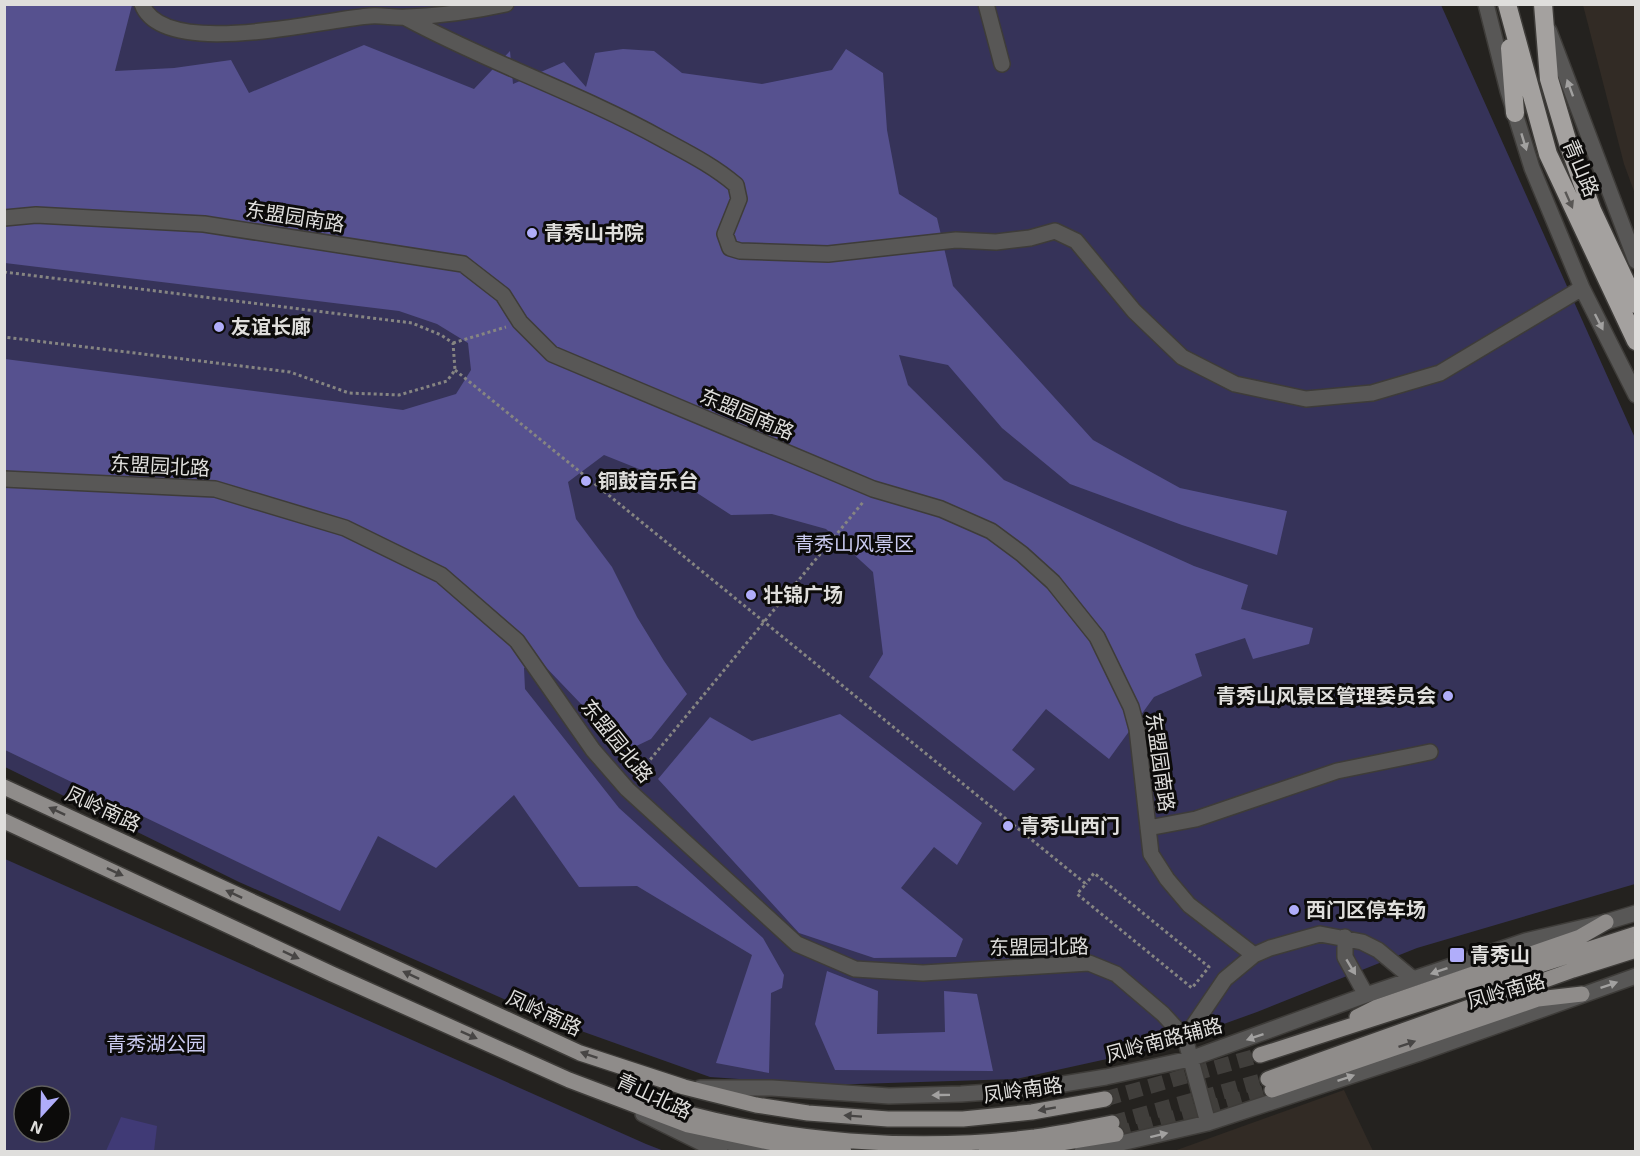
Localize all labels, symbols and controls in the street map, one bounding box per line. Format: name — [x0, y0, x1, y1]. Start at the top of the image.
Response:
one-way arrow — [1565, 79, 1575, 97]
one-way arrow — [1520, 133, 1529, 151]
street label: 青山路 — [1559, 135, 1605, 200]
one-way arrow — [1565, 191, 1574, 209]
street label: 东盟园南路 — [244, 196, 346, 236]
place label: 青秀山书院 — [544, 220, 644, 244]
marker: 青秀山书院 — [525, 226, 539, 240]
one-way arrow — [1594, 313, 1604, 330]
place label: 友谊长廊 — [231, 314, 311, 338]
marker: 友谊长廊 — [212, 320, 226, 334]
street label: 东盟园南路 — [697, 382, 798, 444]
street label: 东盟园北路 — [109, 450, 211, 480]
place label: 铜鼓音乐台 — [598, 468, 698, 492]
marker: 铜鼓音乐台 — [579, 474, 593, 488]
park label: 青秀山风景区 — [794, 531, 914, 555]
place label: 壮锦广场 — [763, 582, 843, 606]
marker: 壮锦广场 — [744, 588, 758, 602]
place label: 青秀山风景区管理委员会 — [1216, 683, 1436, 707]
marker: 青秀山风景区管理委员会 — [1441, 689, 1455, 703]
street label: 东盟园北路 — [577, 694, 659, 787]
street label: 东盟园南路 — [1142, 711, 1180, 813]
street label: 凤岭南路 — [62, 780, 145, 836]
one-way arrow — [49, 807, 66, 816]
place label: 青秀山西门 — [1020, 813, 1120, 837]
marker: 青秀山西门 — [1001, 819, 1015, 833]
one-way arrow — [106, 868, 123, 877]
one-way arrow — [226, 889, 243, 898]
place label: 西门区停车场 — [1306, 897, 1426, 921]
marker: 西门区停车场 — [1287, 903, 1301, 917]
street label: 东盟园北路 — [989, 933, 1089, 959]
place label: 青秀山 — [1470, 942, 1530, 966]
marker: 青秀山 — [1448, 946, 1466, 964]
one-way arrow — [283, 950, 300, 959]
one-way arrow — [1346, 959, 1357, 975]
one-way arrow — [1430, 966, 1448, 976]
street label: 凤岭南路 — [1464, 967, 1547, 1013]
one-way arrow — [403, 971, 420, 980]
one-way arrow — [1600, 980, 1618, 990]
street label: 凤岭南路 — [503, 984, 586, 1040]
street label: 凤岭南路辅路 — [1103, 1012, 1225, 1066]
one-way arrow — [460, 1030, 478, 1040]
park label: 青秀湖公园 — [106, 1031, 206, 1055]
one-way arrow — [1246, 1032, 1264, 1042]
one-way arrow — [1398, 1039, 1416, 1048]
one-way arrow — [580, 1050, 598, 1060]
street label: 青山北路 — [613, 1067, 696, 1123]
street label: 凤岭南路 — [982, 1072, 1064, 1106]
one-way arrow — [1337, 1073, 1355, 1083]
north arrow — [12, 1084, 72, 1144]
one-way arrow — [931, 1090, 950, 1100]
one-way arrow — [1038, 1105, 1057, 1114]
one-way arrow — [844, 1112, 863, 1121]
text: N — [27, 1117, 45, 1139]
one-way arrow — [1150, 1129, 1169, 1139]

